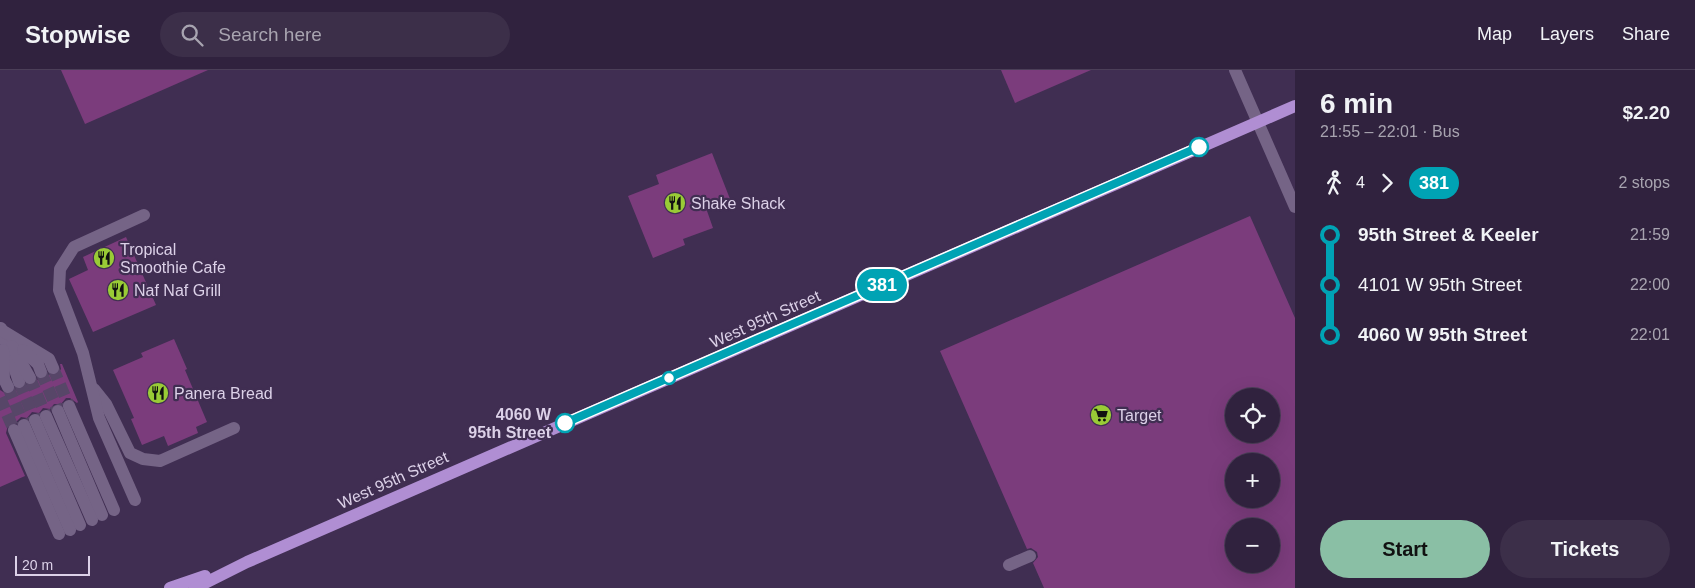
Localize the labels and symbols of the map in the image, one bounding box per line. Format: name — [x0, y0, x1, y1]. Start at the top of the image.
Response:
unlabelled marker — [1189, 137, 1209, 157]
restaurant icon: Shake Shack — [663, 191, 687, 215]
place label: Shake Shack — [691, 195, 786, 212]
place label: Tropical Smoothie Cafe — [120, 241, 226, 276]
restaurant icon: Tropical Smoothie Cafe — [92, 246, 116, 270]
line badge: 381 — [853, 269, 911, 301]
restaurant icon: Naf Naf Grill — [106, 278, 130, 302]
place label: Naf Naf Grill — [134, 282, 221, 299]
street label: West 95th Street — [707, 287, 823, 351]
unlabelled marker — [662, 371, 676, 385]
restaurant icon: Panera Bread — [146, 381, 170, 405]
place label: Panera Bread — [174, 385, 273, 402]
supermarket icon: Target — [1089, 403, 1113, 427]
place label: 4060 W 95th Street — [468, 406, 552, 441]
place label: Target — [1117, 407, 1162, 424]
marker: 4060 W 95th Street — [555, 413, 575, 433]
street label: West 95th Street — [335, 448, 451, 512]
scale bar — [15, 553, 90, 576]

